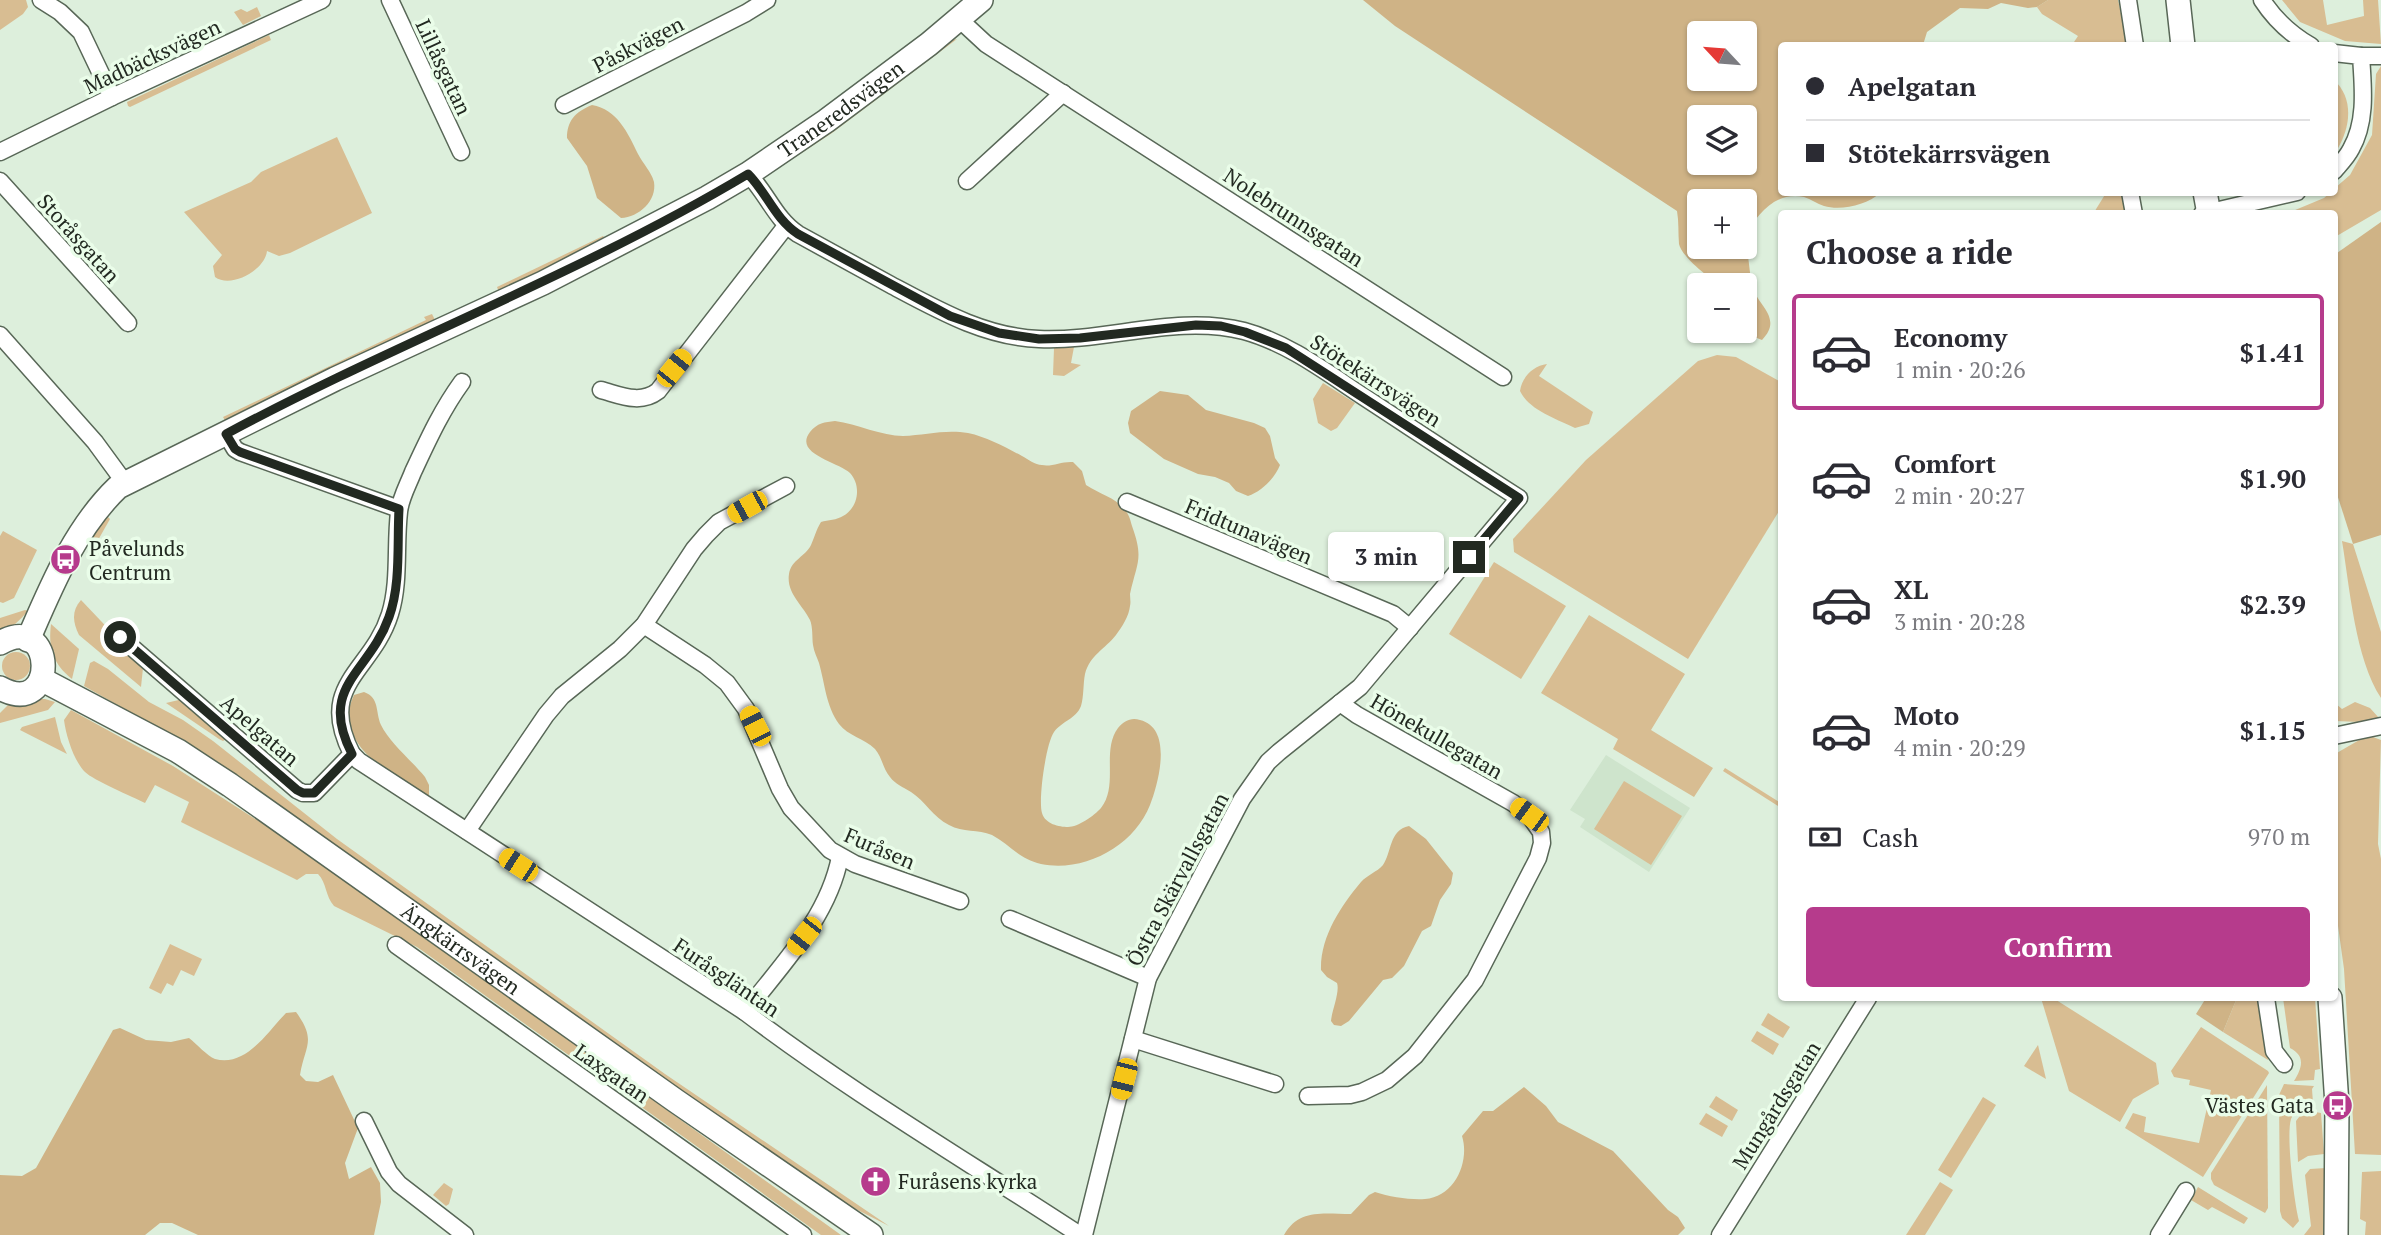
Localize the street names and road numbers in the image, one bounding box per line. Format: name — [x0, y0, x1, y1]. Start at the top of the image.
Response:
street label: Påskvägen — [588, 9, 689, 79]
street label: Madbäcksvägen — [79, 12, 225, 100]
street label: Lillåsgatan — [410, 15, 479, 120]
street label: Traneredsvägen — [772, 53, 910, 164]
street label: Nolebrunnsgatan — [1218, 161, 1370, 273]
street label: Storåsgatan — [31, 187, 127, 289]
street label: Stötekärrsvägen — [1305, 327, 1447, 433]
street label: Fridtunavägen — [1181, 492, 1317, 571]
street label: Hönekullegatan — [1366, 687, 1509, 786]
street label: Apelgatan — [215, 688, 306, 772]
street label: Östra Skärvallsgatan — [1119, 787, 1235, 971]
street label: Furåsen — [840, 821, 920, 876]
street label: Ängkärrsvägen — [396, 897, 527, 1001]
street label: Furåsgläntan — [668, 931, 786, 1023]
street label: Mungårdsgatan — [1726, 1035, 1827, 1174]
street label: Laxgatan — [569, 1037, 655, 1109]

